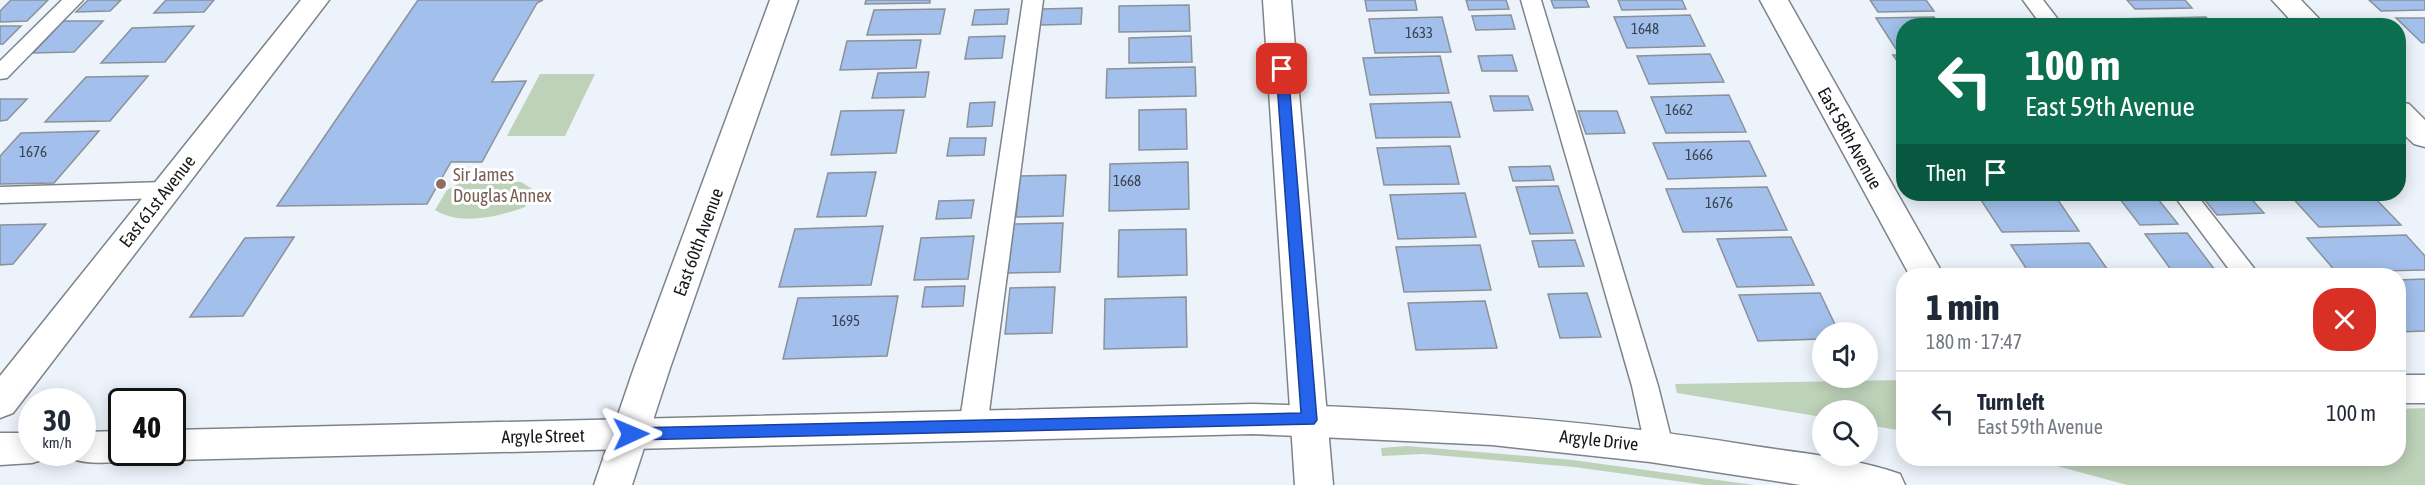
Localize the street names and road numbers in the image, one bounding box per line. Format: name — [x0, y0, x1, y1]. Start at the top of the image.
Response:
street label: East 58th Avenue — [1813, 83, 1887, 193]
street label: East 61st Avenue — [115, 151, 199, 251]
street label: East 60th Avenue — [669, 185, 727, 299]
street label: Argyle Street — [501, 425, 585, 447]
street label: Argyle Drive — [1559, 425, 1639, 455]

